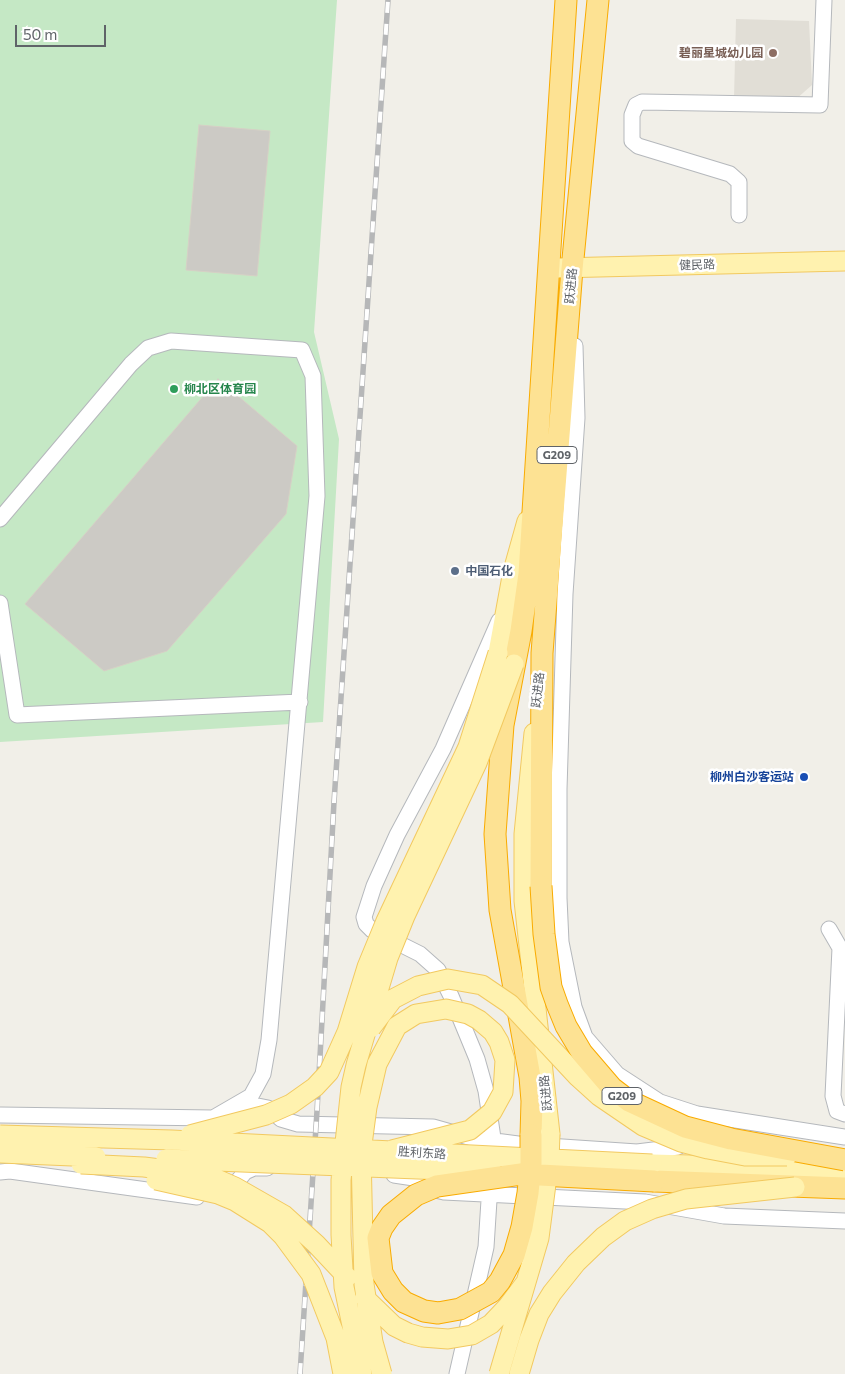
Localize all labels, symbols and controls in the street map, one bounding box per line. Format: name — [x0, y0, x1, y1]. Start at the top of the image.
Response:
scale bar — [18, 15, 109, 47]
text: 50 m — [23, 25, 57, 43]
place label: 碧丽星城幼儿园 — [679, 46, 763, 60]
marker: 碧丽星城幼儿园 — [767, 47, 779, 59]
street label: 健民路 — [679, 257, 715, 273]
street label: 跃进路 — [562, 267, 580, 305]
place label: 柳北区体育园 — [184, 382, 256, 396]
marker: 柳北区体育园 — [168, 383, 180, 395]
road number: G209 — [537, 446, 577, 464]
place label: 中国石化 — [465, 564, 513, 578]
marker: 中国石化 — [449, 565, 461, 577]
street label: 跃进路 — [529, 671, 547, 709]
place label: 柳州白沙客运站 — [710, 770, 794, 784]
marker: 柳州白沙客运站 — [798, 771, 810, 783]
street label: 跃进路 — [537, 1074, 555, 1112]
road number: G209 — [602, 1088, 642, 1104]
street label: 胜利东路 — [398, 1144, 446, 1162]

